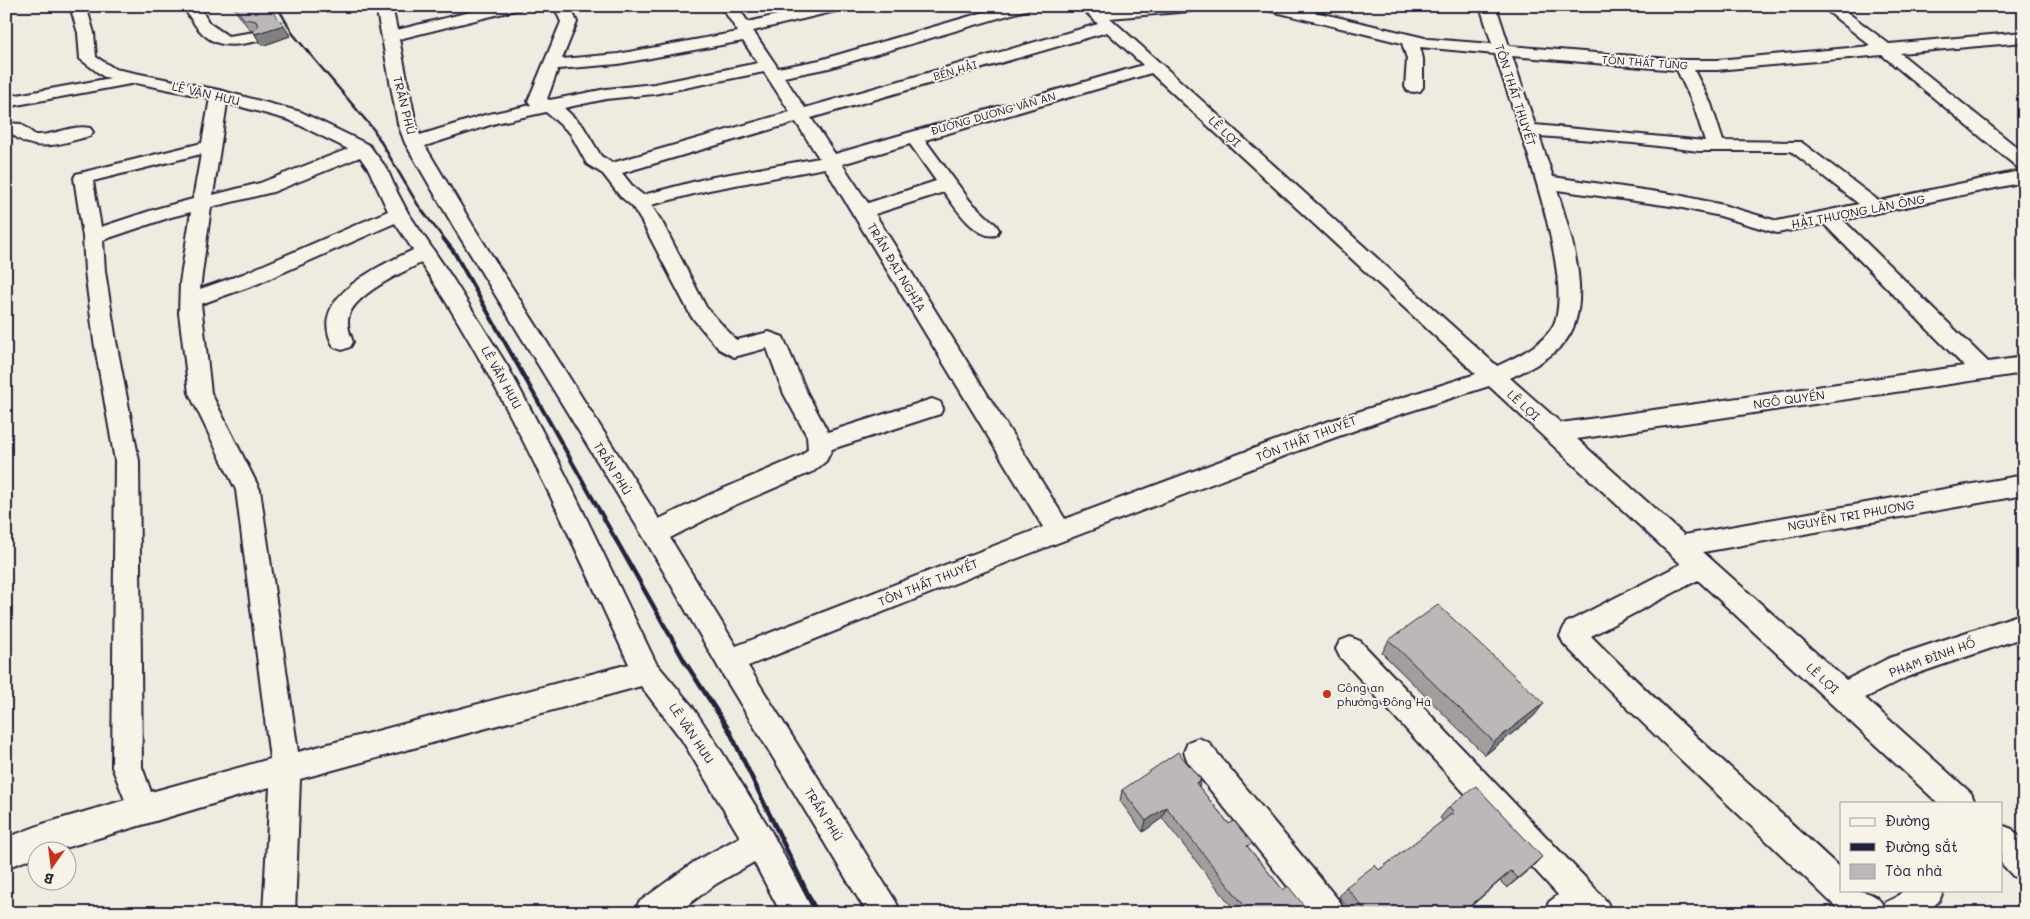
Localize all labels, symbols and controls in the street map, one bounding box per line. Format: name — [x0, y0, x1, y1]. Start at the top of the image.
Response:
street label: TÔN THẤT THUYẾT — [1492, 42, 1540, 148]
street label: TÔN THẤT TÙNG — [1601, 52, 1689, 72]
street label: BẾN HẢI — [931, 57, 979, 83]
street label: TRẦN PHÚ — [390, 74, 420, 136]
street label: LÊ VĂN HƯU — [170, 77, 242, 109]
street label: ĐƯỜNG DƯƠNG VĂN AN — [929, 88, 1057, 138]
street label: LÊ LỢI — [1205, 112, 1245, 150]
street label: HẢI THƯỢNG LÃN ÔNG — [1790, 190, 1926, 232]
street label: TRẦN ĐẠI NGHĨA — [864, 219, 930, 315]
street label: LÊ VĂN HƯU — [478, 343, 526, 411]
street label: LÊ LỢI — [1504, 386, 1544, 424]
street label: NGÔ QUYỀN — [1752, 386, 1826, 412]
street label: TÔN THẤT THUYẾT — [1253, 411, 1359, 465]
street label: TRẦN PHÚ — [591, 439, 635, 497]
street label: NGUYỄN TRI PHƯƠNG — [1786, 496, 1916, 534]
street label: TÔN THẤT THUYẾT — [876, 555, 981, 609]
street label: PHẠM ĐÌNH HỔ — [1887, 634, 1977, 680]
street label: LÊ LỢI — [1803, 659, 1843, 697]
place label: Công an phường Đông Hà — [1337, 679, 1432, 709]
marker: Công an phường Đông Hà — [1321, 688, 1333, 700]
street label: LÊ VĂN HƯU — [666, 700, 718, 766]
street label: TRẦN PHÚ — [802, 785, 846, 843]
legend — [1840, 802, 2002, 892]
text: Đường — [1885, 810, 1930, 830]
text: Đường sắt — [1885, 836, 1958, 856]
north arrow — [28, 842, 78, 892]
text: Tòa nhà — [1885, 860, 1943, 880]
text: B — [42, 869, 56, 889]

